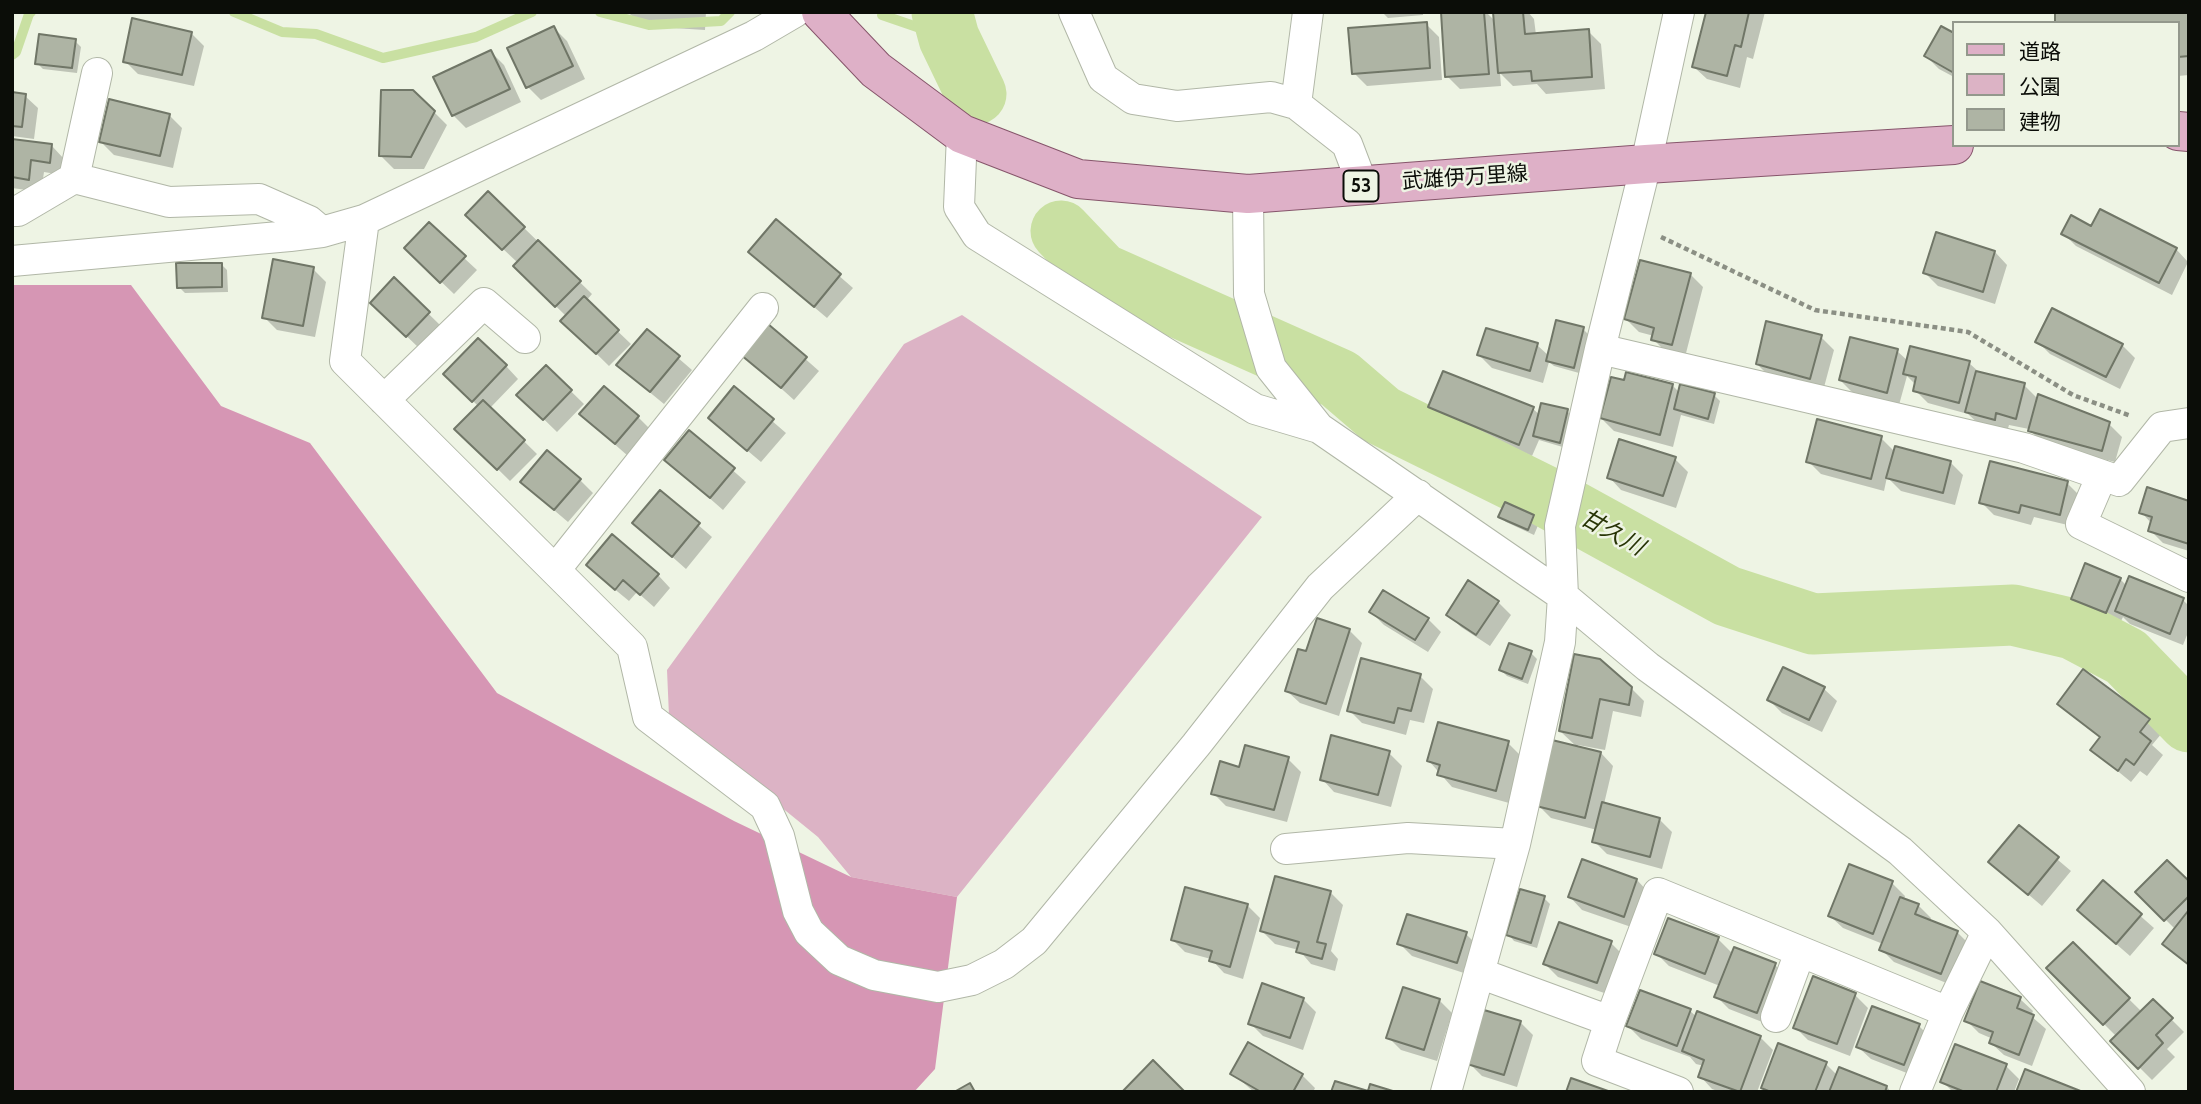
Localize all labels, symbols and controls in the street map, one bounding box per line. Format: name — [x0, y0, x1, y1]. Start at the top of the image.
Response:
legend — [1952, 21, 2180, 147]
text: 道路 — [2019, 39, 2061, 64]
text: 公園 — [2019, 74, 2061, 99]
text: 建物 — [2019, 109, 2061, 134]
street label: 武雄伊万里線 — [1401, 161, 1529, 195]
road number: 53 — [1344, 170, 1378, 202]
water label: 甘久川 — [1575, 504, 1649, 562]

